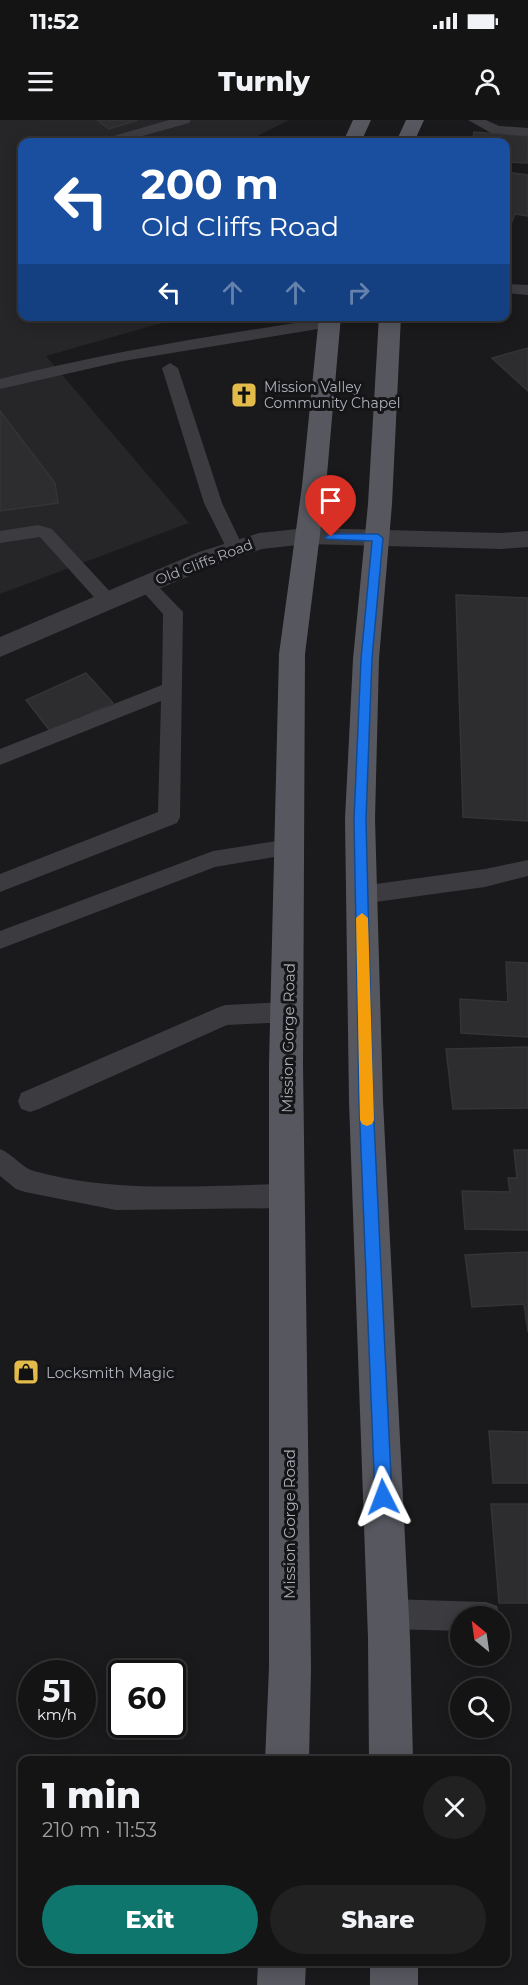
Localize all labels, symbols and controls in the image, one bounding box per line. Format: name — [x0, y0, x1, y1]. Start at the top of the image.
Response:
text: 11:52 — [30, 8, 79, 35]
icon: menu — [24, 65, 57, 98]
text: Turnly — [218, 65, 310, 98]
icon: person — [471, 65, 504, 98]
text: 200 m — [141, 158, 279, 210]
icon: left — [42, 162, 120, 240]
text: Old Cliffs Road — [141, 210, 339, 243]
icon: left — [153, 276, 186, 309]
icon: ahead — [216, 276, 249, 309]
icon: ahead — [279, 276, 312, 309]
icon: right — [342, 276, 375, 309]
place label: Mission Valley Community Chapel — [264, 378, 400, 412]
church icon: Mission Valley Community Chapel — [229, 380, 259, 410]
pin — [305, 475, 356, 537]
icon: arrive — [314, 484, 347, 517]
street label: Old Cliffs Road — [153, 535, 255, 589]
street label: Mission Gorge Road — [277, 963, 299, 1113]
shop icon: Locksmith Magic — [11, 1357, 41, 1387]
place label: Locksmith Magic — [46, 1363, 174, 1382]
street label: Mission Gorge Road — [280, 1449, 299, 1599]
position arrow — [351, 1465, 415, 1529]
north arrow — [450, 1606, 510, 1666]
map controls — [450, 1606, 510, 1738]
speed limit sign: 60 — [108, 1660, 186, 1738]
text: 51 — [42, 1673, 72, 1710]
button: search — [450, 1678, 510, 1738]
text: km/h — [37, 1705, 77, 1724]
text: 1 min — [42, 1773, 141, 1817]
button: close — [423, 1776, 486, 1839]
text: 210 m · 11:53 — [42, 1818, 157, 1842]
button: Exit — [42, 1885, 258, 1954]
button: Share — [270, 1885, 486, 1954]

